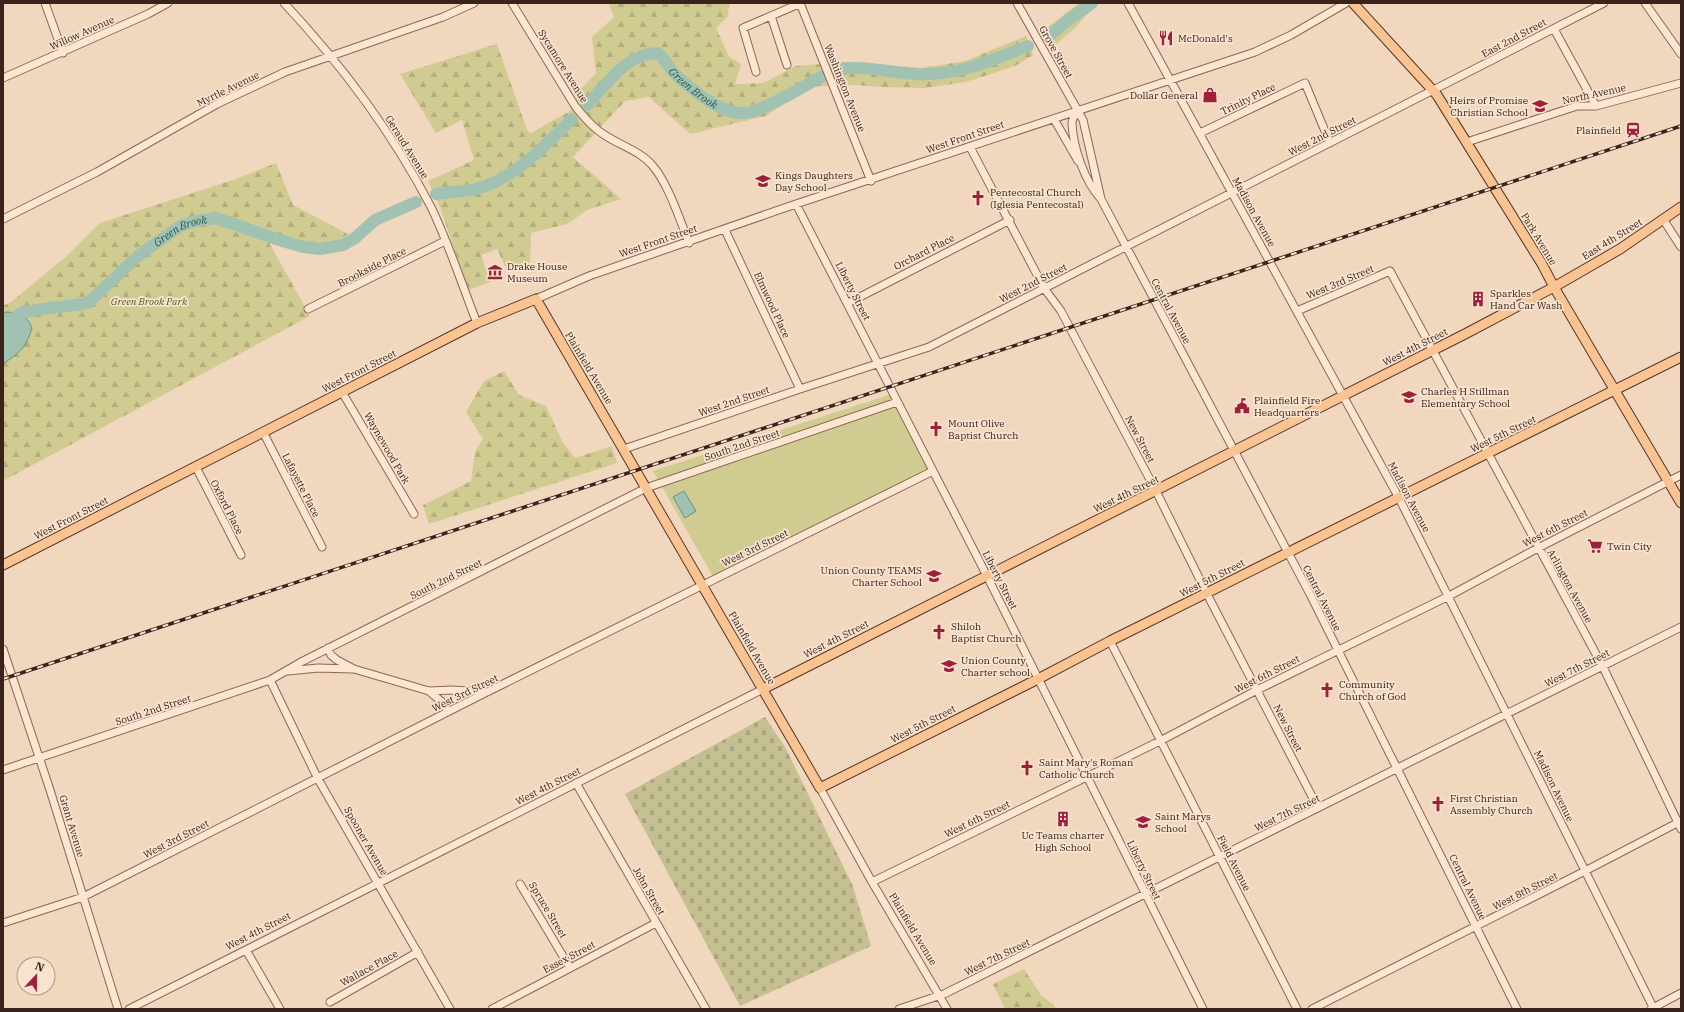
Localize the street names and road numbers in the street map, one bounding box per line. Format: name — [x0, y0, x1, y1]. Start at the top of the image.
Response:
street label: Willow Avenue — [48, 13, 116, 53]
street label: East 2nd Street — [1479, 15, 1549, 61]
street label: Grove Street — [1036, 23, 1076, 81]
street label: Sycamore Avenue — [535, 27, 591, 105]
street label: Washington Avenue — [821, 42, 869, 134]
street label: Myrtle Avenue — [195, 68, 261, 110]
street label: Trinity Place — [1218, 80, 1278, 118]
street label: North Avenue — [1561, 81, 1627, 107]
street label: Geraud Avenue — [382, 113, 432, 181]
street label: West 2nd Street — [1286, 113, 1358, 159]
street label: West Front Street — [924, 117, 1006, 156]
street label: Madison Avenue — [1229, 175, 1279, 249]
street label: Park Avenue — [1518, 210, 1560, 268]
street label: East 4th Street — [1579, 215, 1645, 263]
street label: West Front Street — [617, 221, 699, 260]
street label: Orchard Place — [891, 231, 957, 273]
street label: Brookside Place — [336, 244, 408, 290]
street label: Liberty Street — [833, 259, 874, 323]
street label: West 2nd Street — [997, 260, 1069, 306]
street label: West 3rd Street — [1304, 262, 1376, 302]
street label: Elmwood Place — [751, 270, 793, 340]
street label: Central Avenue — [1148, 276, 1194, 346]
street label: West 4th Street — [1380, 325, 1450, 369]
street label: Plainfield Avenue — [562, 329, 616, 407]
street label: West Front Street — [320, 346, 399, 395]
street label: West 2nd Street — [697, 383, 772, 419]
street label: Waynewood Park — [361, 410, 413, 486]
street label: West 5th Street — [1468, 412, 1538, 456]
street label: New Street — [1122, 413, 1158, 465]
street label: South 2nd Street — [703, 426, 782, 464]
street label: Lafayette Place — [279, 451, 323, 519]
street label: Madison Avenue — [1385, 460, 1433, 534]
street label: West 4th Street — [1091, 472, 1161, 516]
street label: Oxford Place — [208, 477, 246, 537]
street label: West Front Street — [32, 493, 111, 542]
street label: West 6th Street — [1520, 506, 1590, 550]
street label: West 3rd Street — [720, 526, 791, 570]
street label: Arlington Avenue — [1544, 547, 1596, 625]
street label: Liberty Street — [980, 548, 1021, 612]
street label: South 2nd Street — [408, 556, 485, 602]
street label: West 5th Street — [1177, 556, 1247, 600]
street label: Central Avenue — [1300, 563, 1344, 633]
street label: Plainfield Avenue — [726, 609, 778, 687]
street label: West 4th Street — [801, 617, 871, 661]
street label: West 7th Street — [1542, 646, 1612, 690]
street label: West 6th Street — [1232, 652, 1302, 696]
street label: West 3rd Street — [430, 671, 501, 715]
street label: South 2nd Street — [114, 692, 193, 728]
street label: West 5th Street — [888, 702, 958, 746]
street label: New Street — [1271, 702, 1306, 754]
street label: Madison Avenue — [1531, 748, 1577, 824]
street label: West 4th Street — [513, 764, 583, 808]
street label: West 7th Street — [1252, 791, 1322, 835]
street label: Grant Avenue — [56, 793, 88, 859]
street label: West 6th Street — [942, 797, 1012, 841]
street label: Spooner Avenue — [341, 804, 391, 878]
street label: West 3rd Street — [141, 817, 212, 861]
street label: Field Avenue — [1214, 833, 1254, 893]
street label: Liberty Street — [1124, 838, 1164, 902]
street label: Central Avenue — [1446, 852, 1490, 922]
street label: John Street — [630, 865, 668, 918]
street label: West 8th Street — [1490, 869, 1560, 913]
street label: Spruce Street — [526, 879, 570, 941]
street label: Plainfield Avenue — [886, 890, 940, 968]
street label: West 4th Street — [223, 909, 293, 953]
street label: West 7th Street — [962, 935, 1032, 979]
street label: Essex Street — [541, 938, 598, 976]
street label: Wallace Place — [338, 947, 400, 989]

